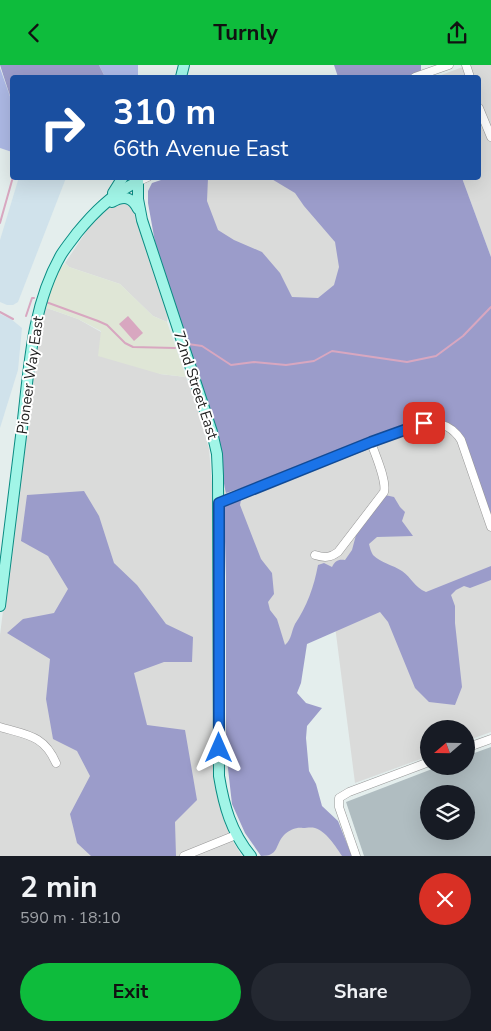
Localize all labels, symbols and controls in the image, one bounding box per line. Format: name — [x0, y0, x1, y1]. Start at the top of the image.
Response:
text: Turnly — [213, 18, 278, 48]
icon: back — [20, 19, 48, 47]
icon: share — [443, 19, 471, 47]
text: 310 m — [113, 89, 216, 136]
icon: right — [30, 95, 95, 160]
text: 66th Avenue East — [113, 134, 288, 164]
street label: Pioneer Way East — [12, 314, 48, 435]
street label: 72nd Street East — [169, 328, 223, 442]
pin — [403, 402, 445, 444]
icon: arrive — [410, 409, 438, 437]
north arrow — [420, 720, 475, 775]
map controls — [420, 720, 475, 840]
position arrow — [192, 721, 244, 773]
button: layers — [420, 785, 475, 840]
text: 2 min — [20, 867, 98, 908]
button: close — [419, 873, 471, 925]
text: 590 m · 18:10 — [20, 907, 121, 929]
button: Exit — [20, 963, 241, 1021]
button: Share — [251, 963, 471, 1021]

